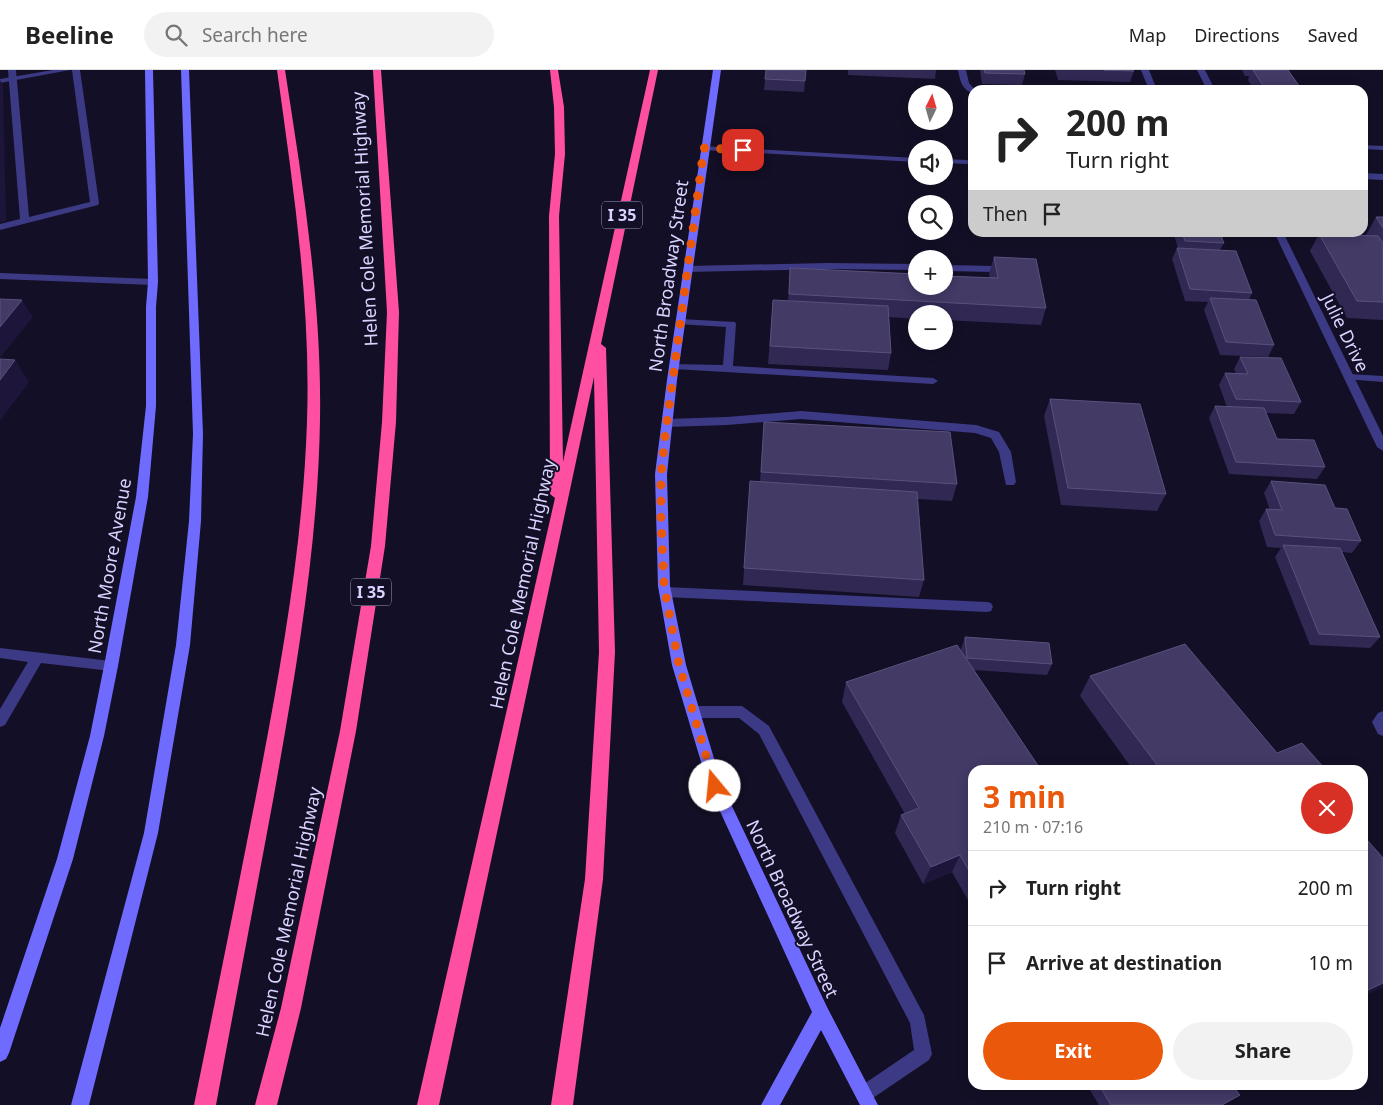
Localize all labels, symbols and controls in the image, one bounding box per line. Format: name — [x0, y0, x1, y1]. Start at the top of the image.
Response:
search box — [144, 12, 494, 57]
text: Beeline — [25, 18, 114, 51]
icon: search — [162, 21, 190, 49]
text: Search here — [202, 22, 308, 48]
text: Map — [1129, 23, 1166, 47]
text: Directions — [1194, 23, 1280, 47]
text: Saved — [1308, 23, 1358, 47]
north arrow — [908, 85, 952, 130]
map controls — [908, 85, 953, 350]
street label: Helen Cole Memorial Highway — [345, 90, 383, 347]
text: 200 m — [1066, 99, 1169, 146]
icon: right — [983, 105, 1048, 170]
pin — [722, 129, 764, 171]
icon: arrive — [729, 136, 757, 164]
button: sound — [908, 140, 953, 185]
text: Turn right — [1066, 144, 1169, 174]
street label: North Broadway Street — [643, 178, 693, 373]
button: search — [908, 195, 953, 240]
icon: arrive — [1038, 200, 1066, 228]
text: Then — [983, 201, 1028, 227]
road number: I 35 — [602, 202, 642, 228]
button: + — [908, 250, 953, 295]
street label: Julie Drive — [1316, 287, 1375, 376]
button: − — [908, 305, 953, 350]
street label: Helen Cole Memorial Highway — [484, 456, 560, 711]
street label: North Moore Avenue — [82, 476, 136, 655]
road number: I 35 — [351, 578, 391, 606]
position arrow — [688, 759, 740, 811]
text: 3 min — [983, 776, 1066, 817]
button: close — [1301, 782, 1353, 834]
street label: Helen Cole Memorial Highway — [250, 784, 326, 1039]
street label: North Broadway Street — [741, 816, 845, 1002]
text: 210 m · 07:16 — [983, 816, 1083, 838]
icon: right — [983, 874, 1011, 902]
text: Turn right — [1026, 875, 1121, 901]
text: 200 m — [1298, 875, 1353, 901]
icon: arrive — [983, 949, 1011, 977]
text: Arrive at destination — [1026, 950, 1222, 976]
text: 10 m — [1309, 950, 1353, 976]
button: Exit — [983, 1022, 1163, 1080]
button: Share — [1173, 1022, 1353, 1080]

